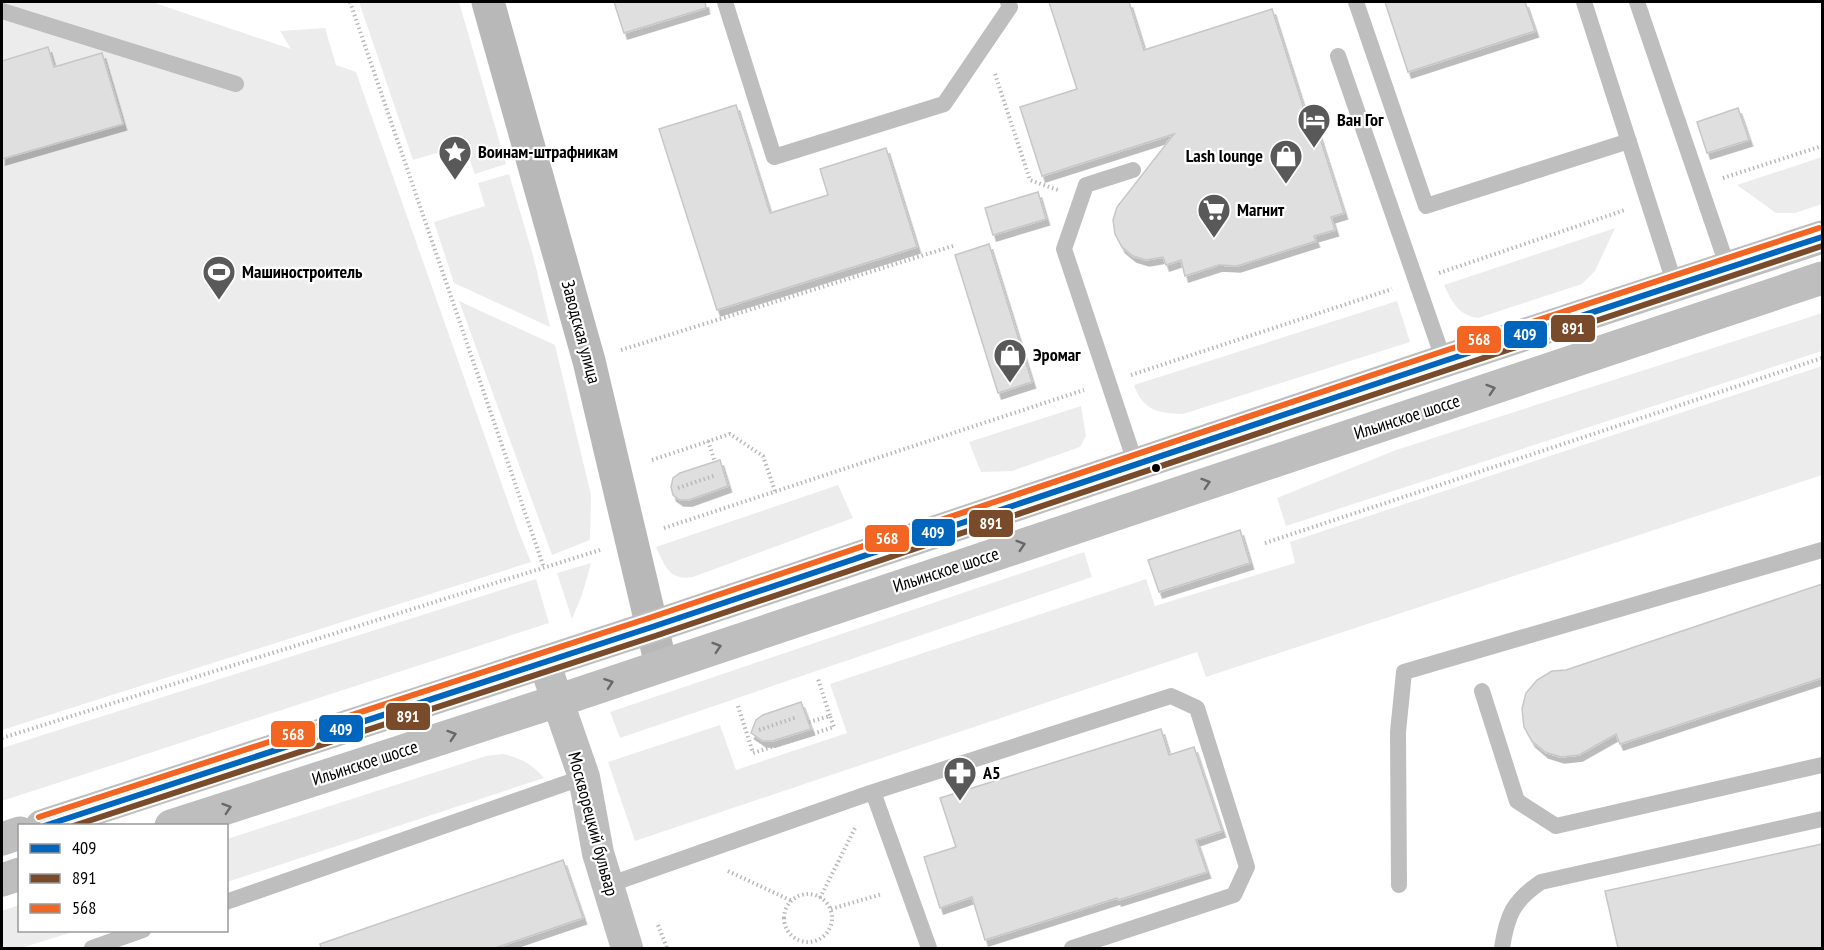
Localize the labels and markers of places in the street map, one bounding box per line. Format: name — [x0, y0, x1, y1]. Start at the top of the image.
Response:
hotel icon: Ван Гог — [1296, 102, 1332, 149]
place label: Ван Гог — [1337, 108, 1384, 131]
place icon: Воинам-штрафникам — [437, 134, 473, 181]
shop icon: Lash lounge — [1268, 138, 1304, 185]
place label: Воинам-штрафникам — [478, 140, 618, 163]
place label: Lash lounge — [1186, 144, 1263, 167]
supermarket icon: Магнит — [1196, 192, 1232, 239]
place label: Магнит — [1237, 198, 1285, 221]
sports icon: Машиностроитель — [201, 254, 237, 301]
place label: Машиностроитель — [242, 260, 363, 283]
shop icon: Эромаг — [992, 337, 1028, 384]
place label: Эромаг — [1033, 343, 1081, 366]
unlabelled marker — [1150, 462, 1162, 474]
pharmacy icon: А5 — [942, 755, 978, 802]
place label: А5 — [982, 761, 1001, 784]

